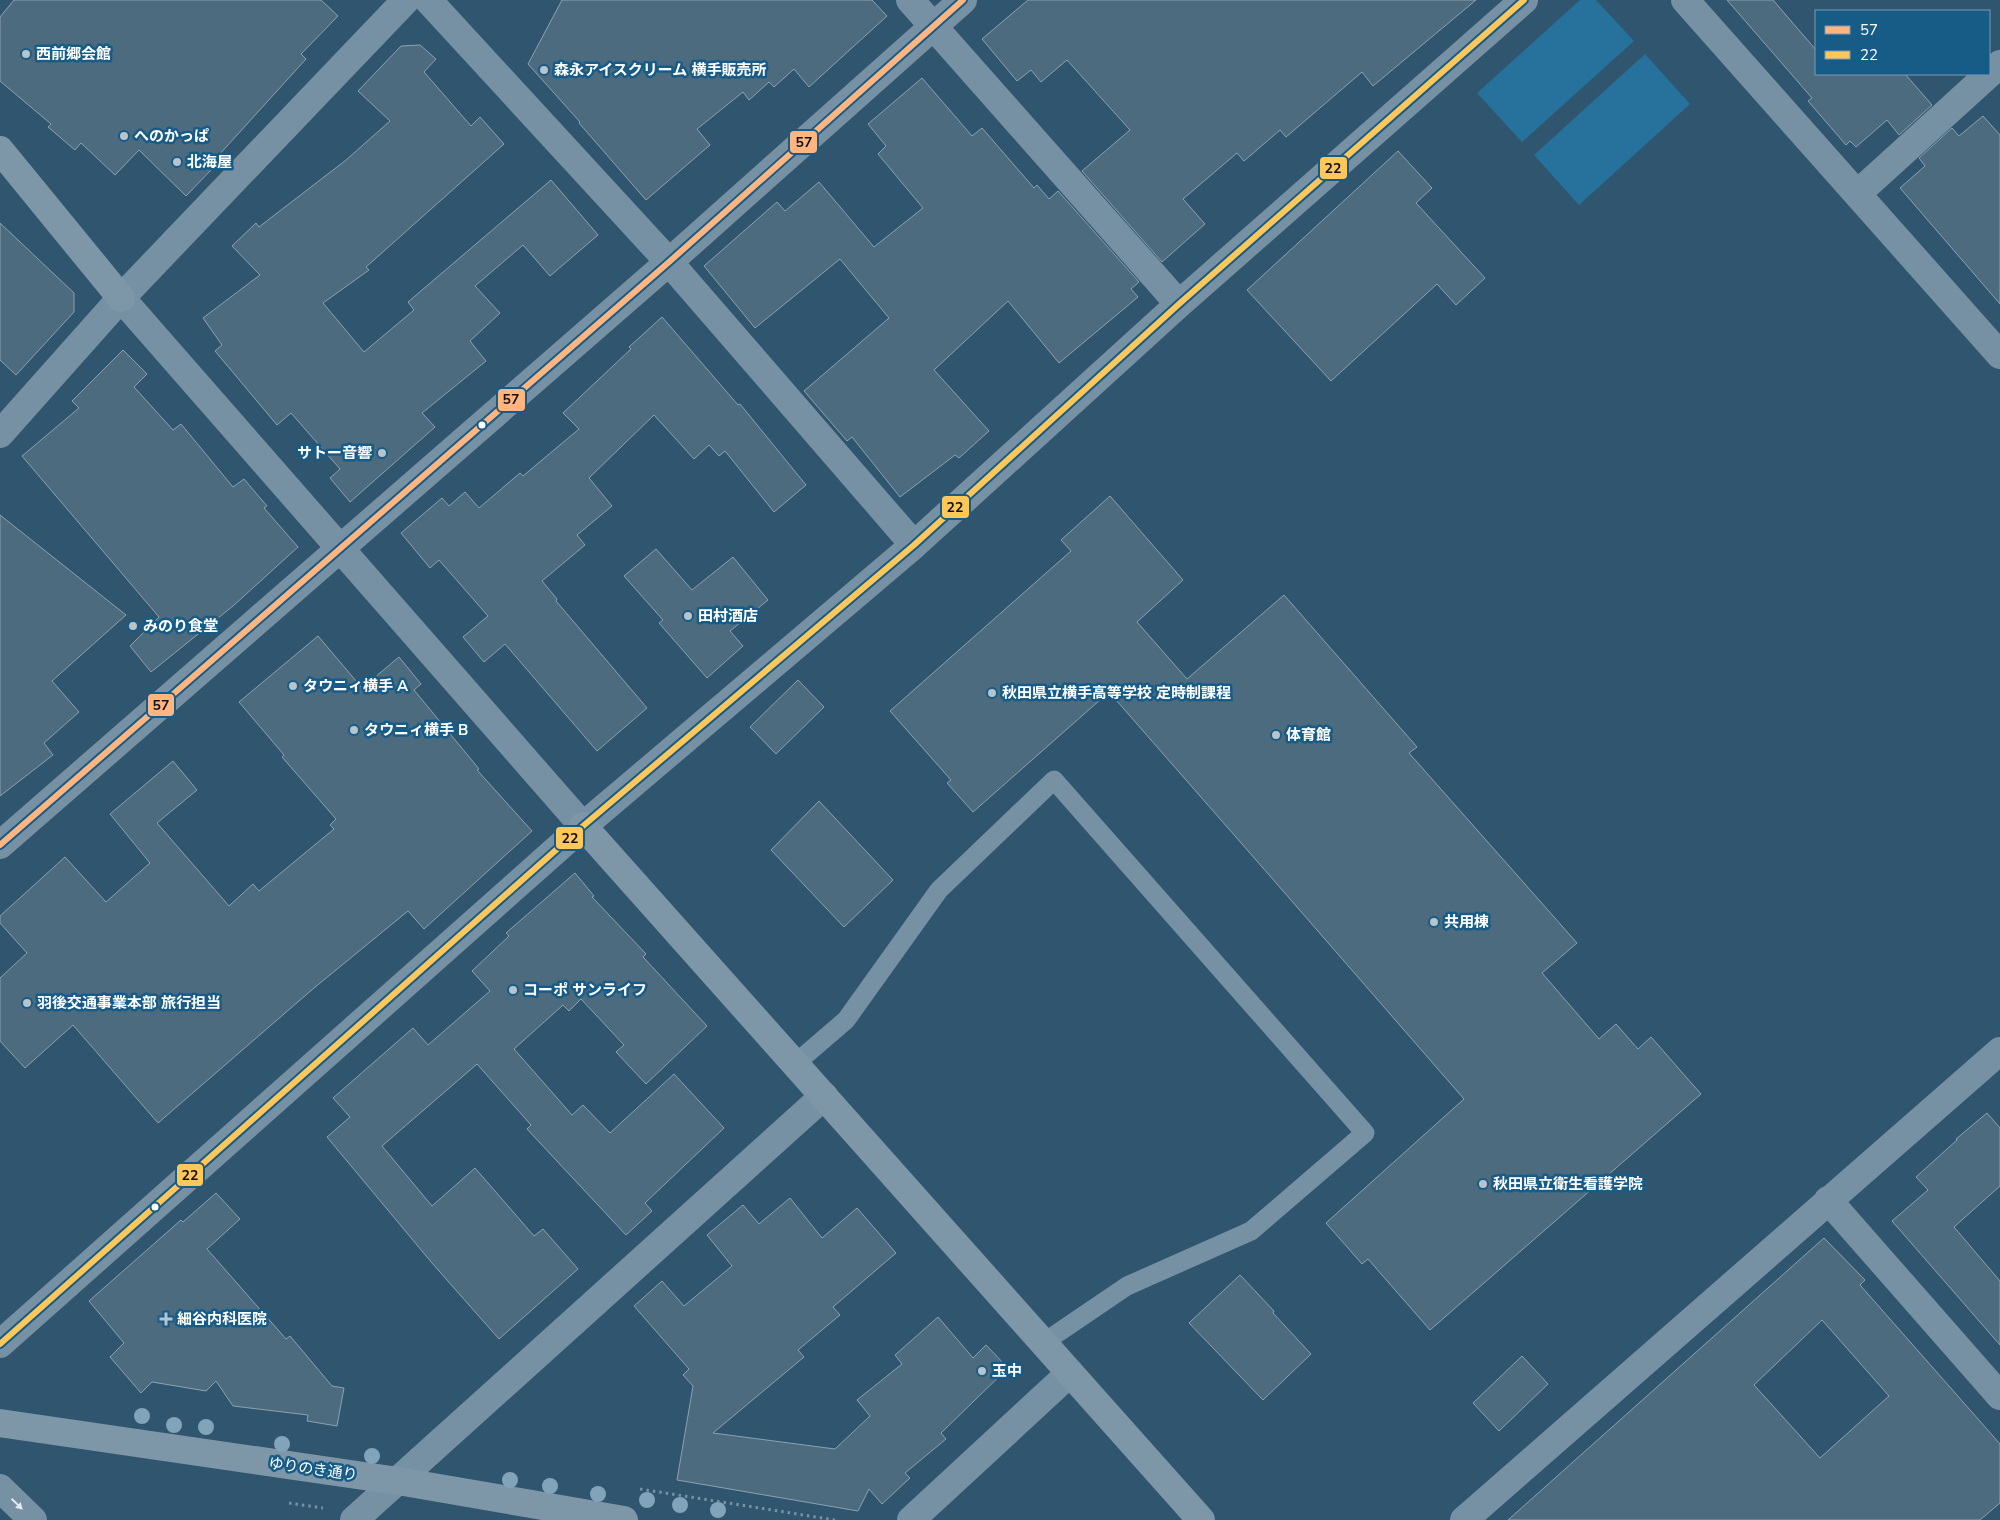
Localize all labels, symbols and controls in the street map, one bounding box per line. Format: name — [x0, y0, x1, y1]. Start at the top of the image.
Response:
legend — [1815, 10, 1990, 75]
text: 57 — [1860, 20, 1878, 40]
place label: 西前郷会館 — [36, 44, 111, 64]
text: 22 — [1860, 45, 1878, 65]
marker: 西前郷会館 — [20, 48, 32, 60]
place label: 森永アイスクリーム 横手販売所 — [554, 60, 766, 80]
marker: 森永アイスクリーム 横手販売所 — [538, 64, 550, 76]
place label: へのかっぱ — [134, 126, 209, 146]
marker: へのかっぱ — [118, 130, 130, 142]
line badge: 57 — [789, 130, 818, 154]
text: 57 — [796, 133, 812, 152]
place label: 北海屋 — [187, 152, 232, 172]
marker: 北海屋 — [171, 156, 183, 168]
line badge: 22 — [1319, 156, 1348, 180]
text: 22 — [1325, 159, 1341, 178]
line badge: 57 — [497, 388, 526, 412]
text: 57 — [503, 390, 519, 409]
unlabelled marker — [477, 420, 487, 430]
place label: サトー音響 — [297, 443, 372, 463]
marker: サトー音響 — [376, 447, 388, 459]
line badge: 22 — [941, 495, 970, 519]
text: 22 — [947, 498, 963, 517]
place label: 田村酒店 — [698, 606, 758, 626]
marker: 田村酒店 — [682, 610, 694, 622]
place label: みのり食堂 — [143, 616, 218, 636]
marker: みのり食堂 — [127, 620, 139, 632]
place label: タウニィ横手 A — [303, 676, 409, 696]
marker: タウニィ横手 A — [287, 680, 299, 692]
place label: 秋田県立横手高等学校 定時制課程 — [1002, 683, 1231, 703]
marker: 秋田県立横手高等学校 定時制課程 — [986, 687, 998, 699]
line badge: 57 — [147, 693, 175, 717]
text: 57 — [153, 696, 169, 715]
place label: タウニィ横手 B — [364, 720, 468, 740]
marker: タウニィ横手 B — [348, 724, 360, 736]
place label: 体育館 — [1286, 725, 1331, 745]
marker: 体育館 — [1270, 729, 1282, 741]
line badge: 22 — [555, 826, 584, 850]
text: 22 — [562, 829, 578, 848]
place label: 共用棟 — [1444, 912, 1489, 932]
marker: 共用棟 — [1428, 916, 1440, 928]
place label: コーポ サンライフ — [523, 980, 647, 1000]
marker: コーポ サンライフ — [507, 984, 519, 996]
place label: 羽後交通事業本部 旅行担当 — [37, 993, 221, 1013]
marker: 羽後交通事業本部 旅行担当 — [21, 997, 33, 1009]
line badge: 22 — [176, 1163, 204, 1187]
text: 22 — [182, 1166, 198, 1185]
place label: 秋田県立衛生看護学院 — [1493, 1174, 1643, 1194]
marker: 秋田県立衛生看護学院 — [1477, 1178, 1489, 1190]
unlabelled marker — [150, 1202, 160, 1212]
place label: 細谷内科医院 — [177, 1309, 267, 1329]
marker: 細谷内科医院 — [159, 1312, 173, 1326]
place label: 玉中 — [992, 1361, 1022, 1381]
marker: 玉中 — [976, 1365, 988, 1377]
street label: ゆりのき通り — [267, 1453, 359, 1485]
one-way arrow — [10, 1498, 22, 1510]

